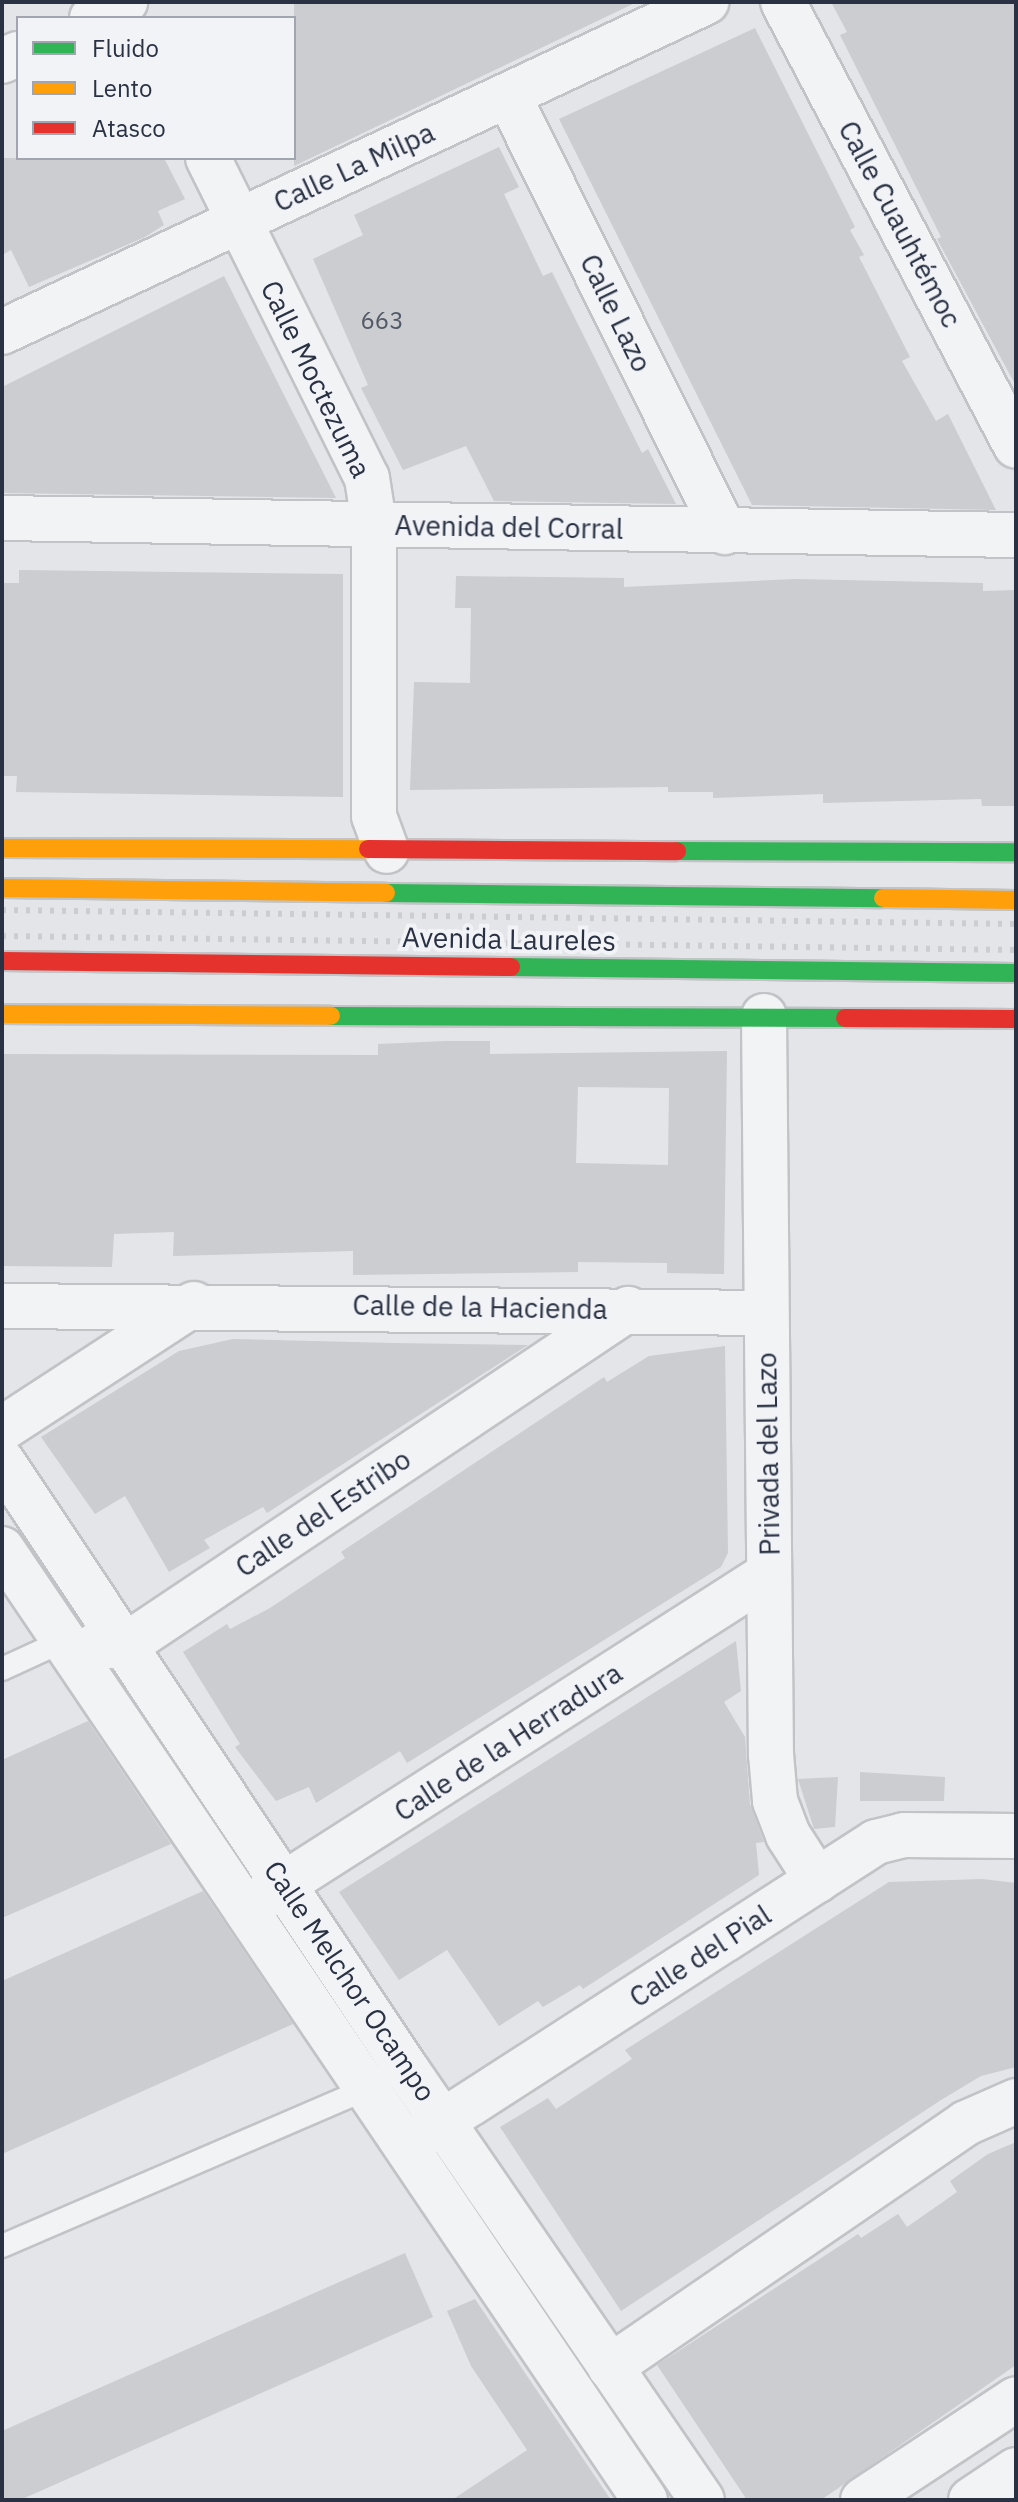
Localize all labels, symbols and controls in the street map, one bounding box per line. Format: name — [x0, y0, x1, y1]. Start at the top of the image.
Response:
legend — [16, 16, 296, 160]
text: Fluido — [92, 32, 159, 64]
text: Lento — [92, 72, 152, 104]
text: Atasco — [92, 112, 166, 144]
street label: Calle La Milpa — [268, 115, 440, 219]
street label: Calle Cuauhtémoc — [831, 115, 969, 333]
street label: Calle Lazo — [573, 249, 659, 377]
street label: Calle Moctezuma — [254, 275, 378, 483]
house number: 663 — [360, 307, 404, 335]
street label: Avenida del Corral — [394, 508, 624, 546]
street label: Avenida Laureles — [402, 920, 616, 958]
street label: Calle de la Hacienda — [352, 1288, 608, 1326]
street label: Privada del Lazo — [749, 1352, 787, 1556]
street label: Calle del Estribo — [229, 1442, 417, 1584]
street label: Calle de la Herradura — [388, 1656, 628, 1828]
street label: Calle Melchor Ocampo — [257, 1854, 443, 2108]
street label: Calle del Pial — [623, 1898, 777, 2014]

